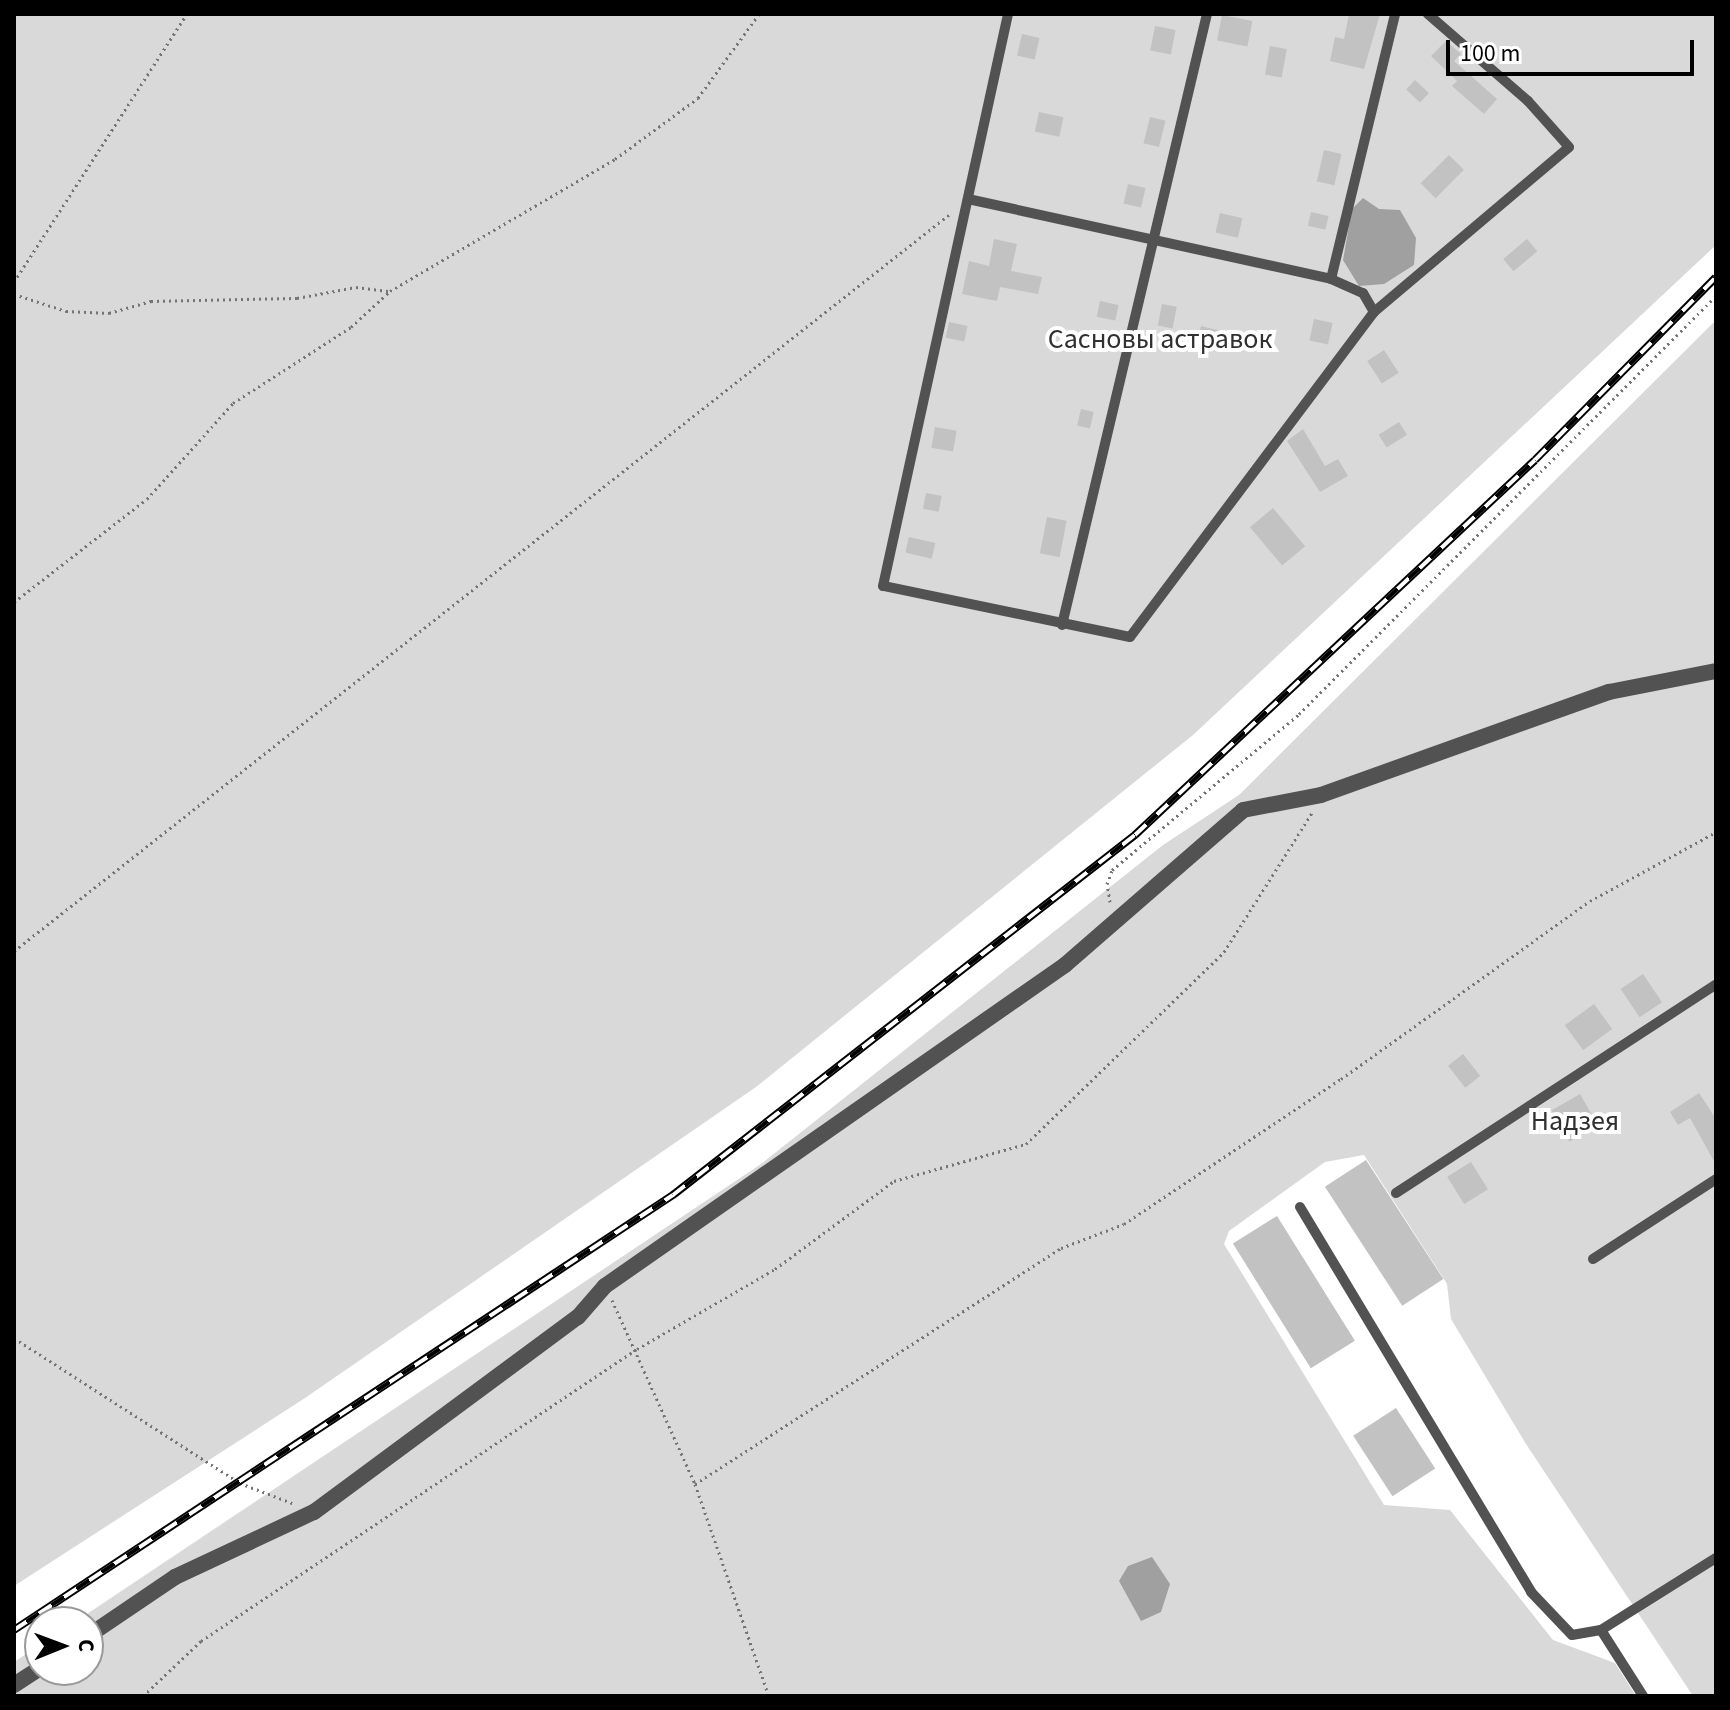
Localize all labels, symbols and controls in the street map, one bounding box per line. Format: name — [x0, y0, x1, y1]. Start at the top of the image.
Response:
scale bar — [1450, 24, 1698, 74]
text: 100 m — [1460, 36, 1520, 71]
park label: Сасновы астравок — [1048, 322, 1272, 356]
park label: Надзея — [1531, 1104, 1619, 1138]
north arrow — [24, 1606, 104, 1686]
text: С — [70, 1639, 102, 1652]

